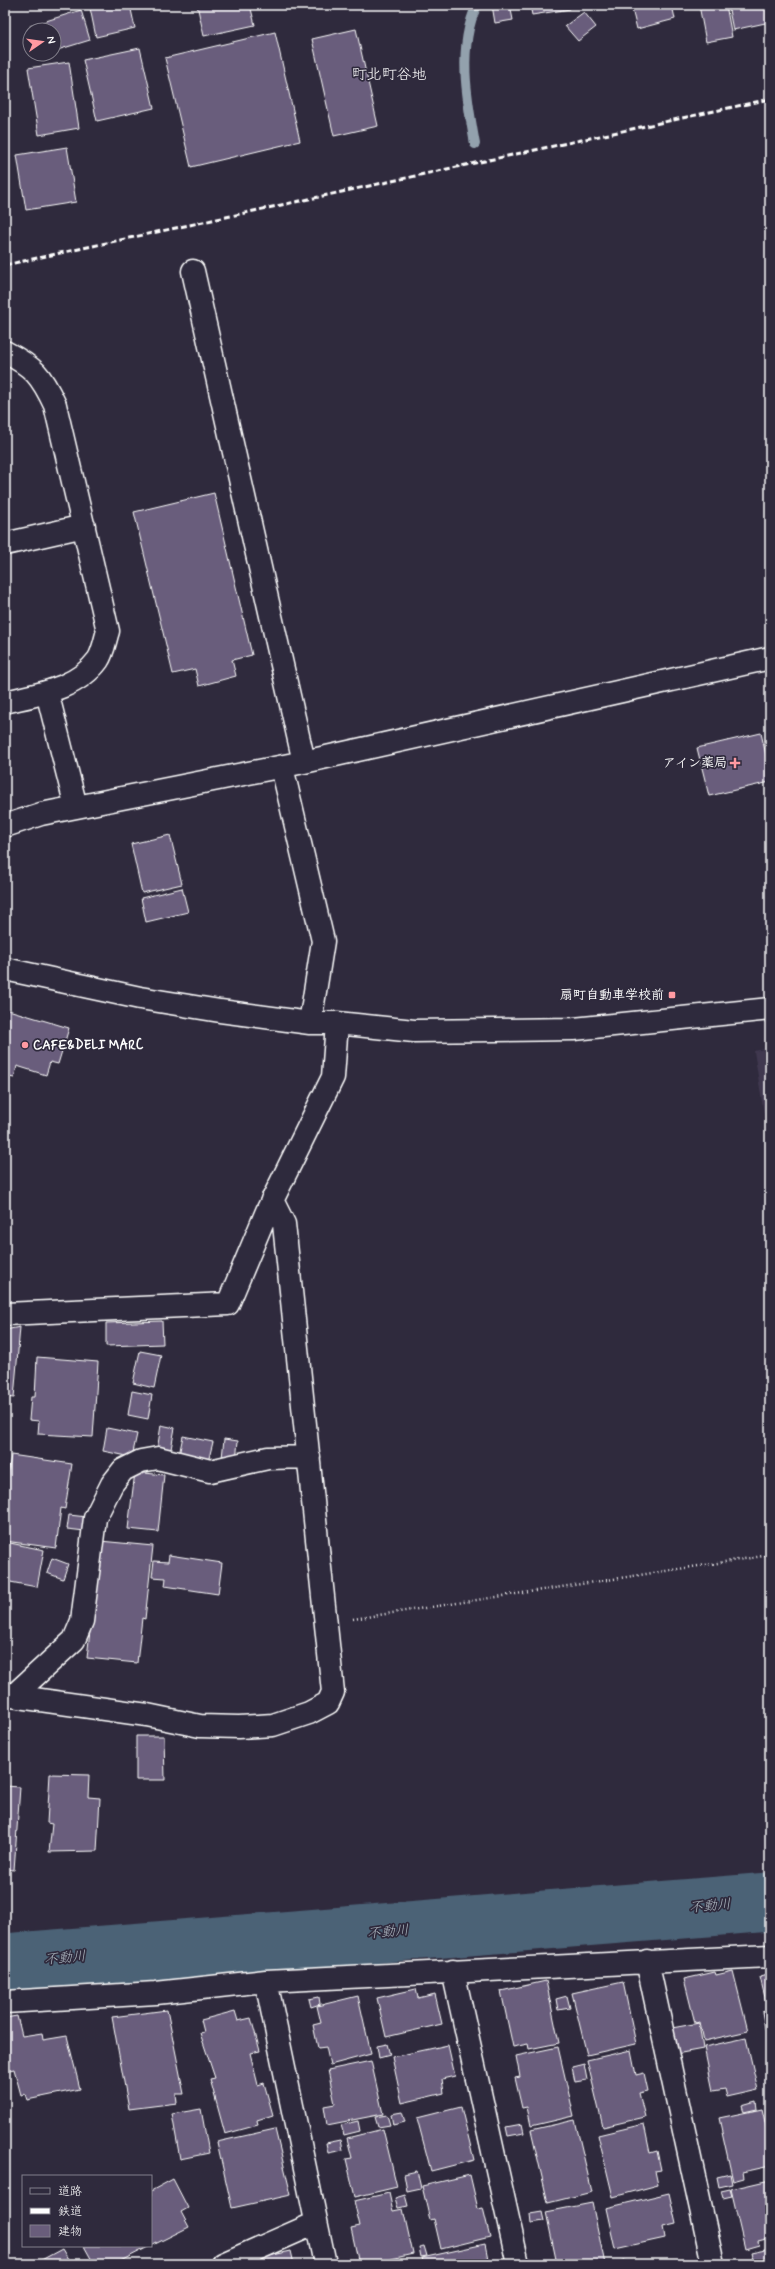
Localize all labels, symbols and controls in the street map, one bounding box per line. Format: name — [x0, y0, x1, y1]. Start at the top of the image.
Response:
north arrow — [22, 22, 62, 62]
text: N — [43, 35, 58, 45]
district label: 町北町谷地 — [351, 65, 427, 85]
place label: アイン薬局 — [663, 755, 727, 772]
marker: アイン薬局 — [730, 758, 740, 768]
place label: 扇町自動車学校前 — [560, 987, 664, 1004]
marker: 扇町自動車学校前 — [667, 990, 677, 1000]
place label: CAFE&DELI MARC — [33, 1037, 144, 1054]
marker: CAFE&DELI MARC — [20, 1040, 30, 1050]
water label: 不動川 — [688, 1895, 732, 1917]
water label: 不動川 — [366, 1921, 410, 1943]
water label: 不動川 — [43, 1947, 87, 1969]
legend — [22, 2175, 152, 2247]
text: 道路 — [58, 2184, 82, 2200]
text: 鉄道 — [58, 2204, 82, 2220]
text: 建物 — [58, 2224, 82, 2240]

